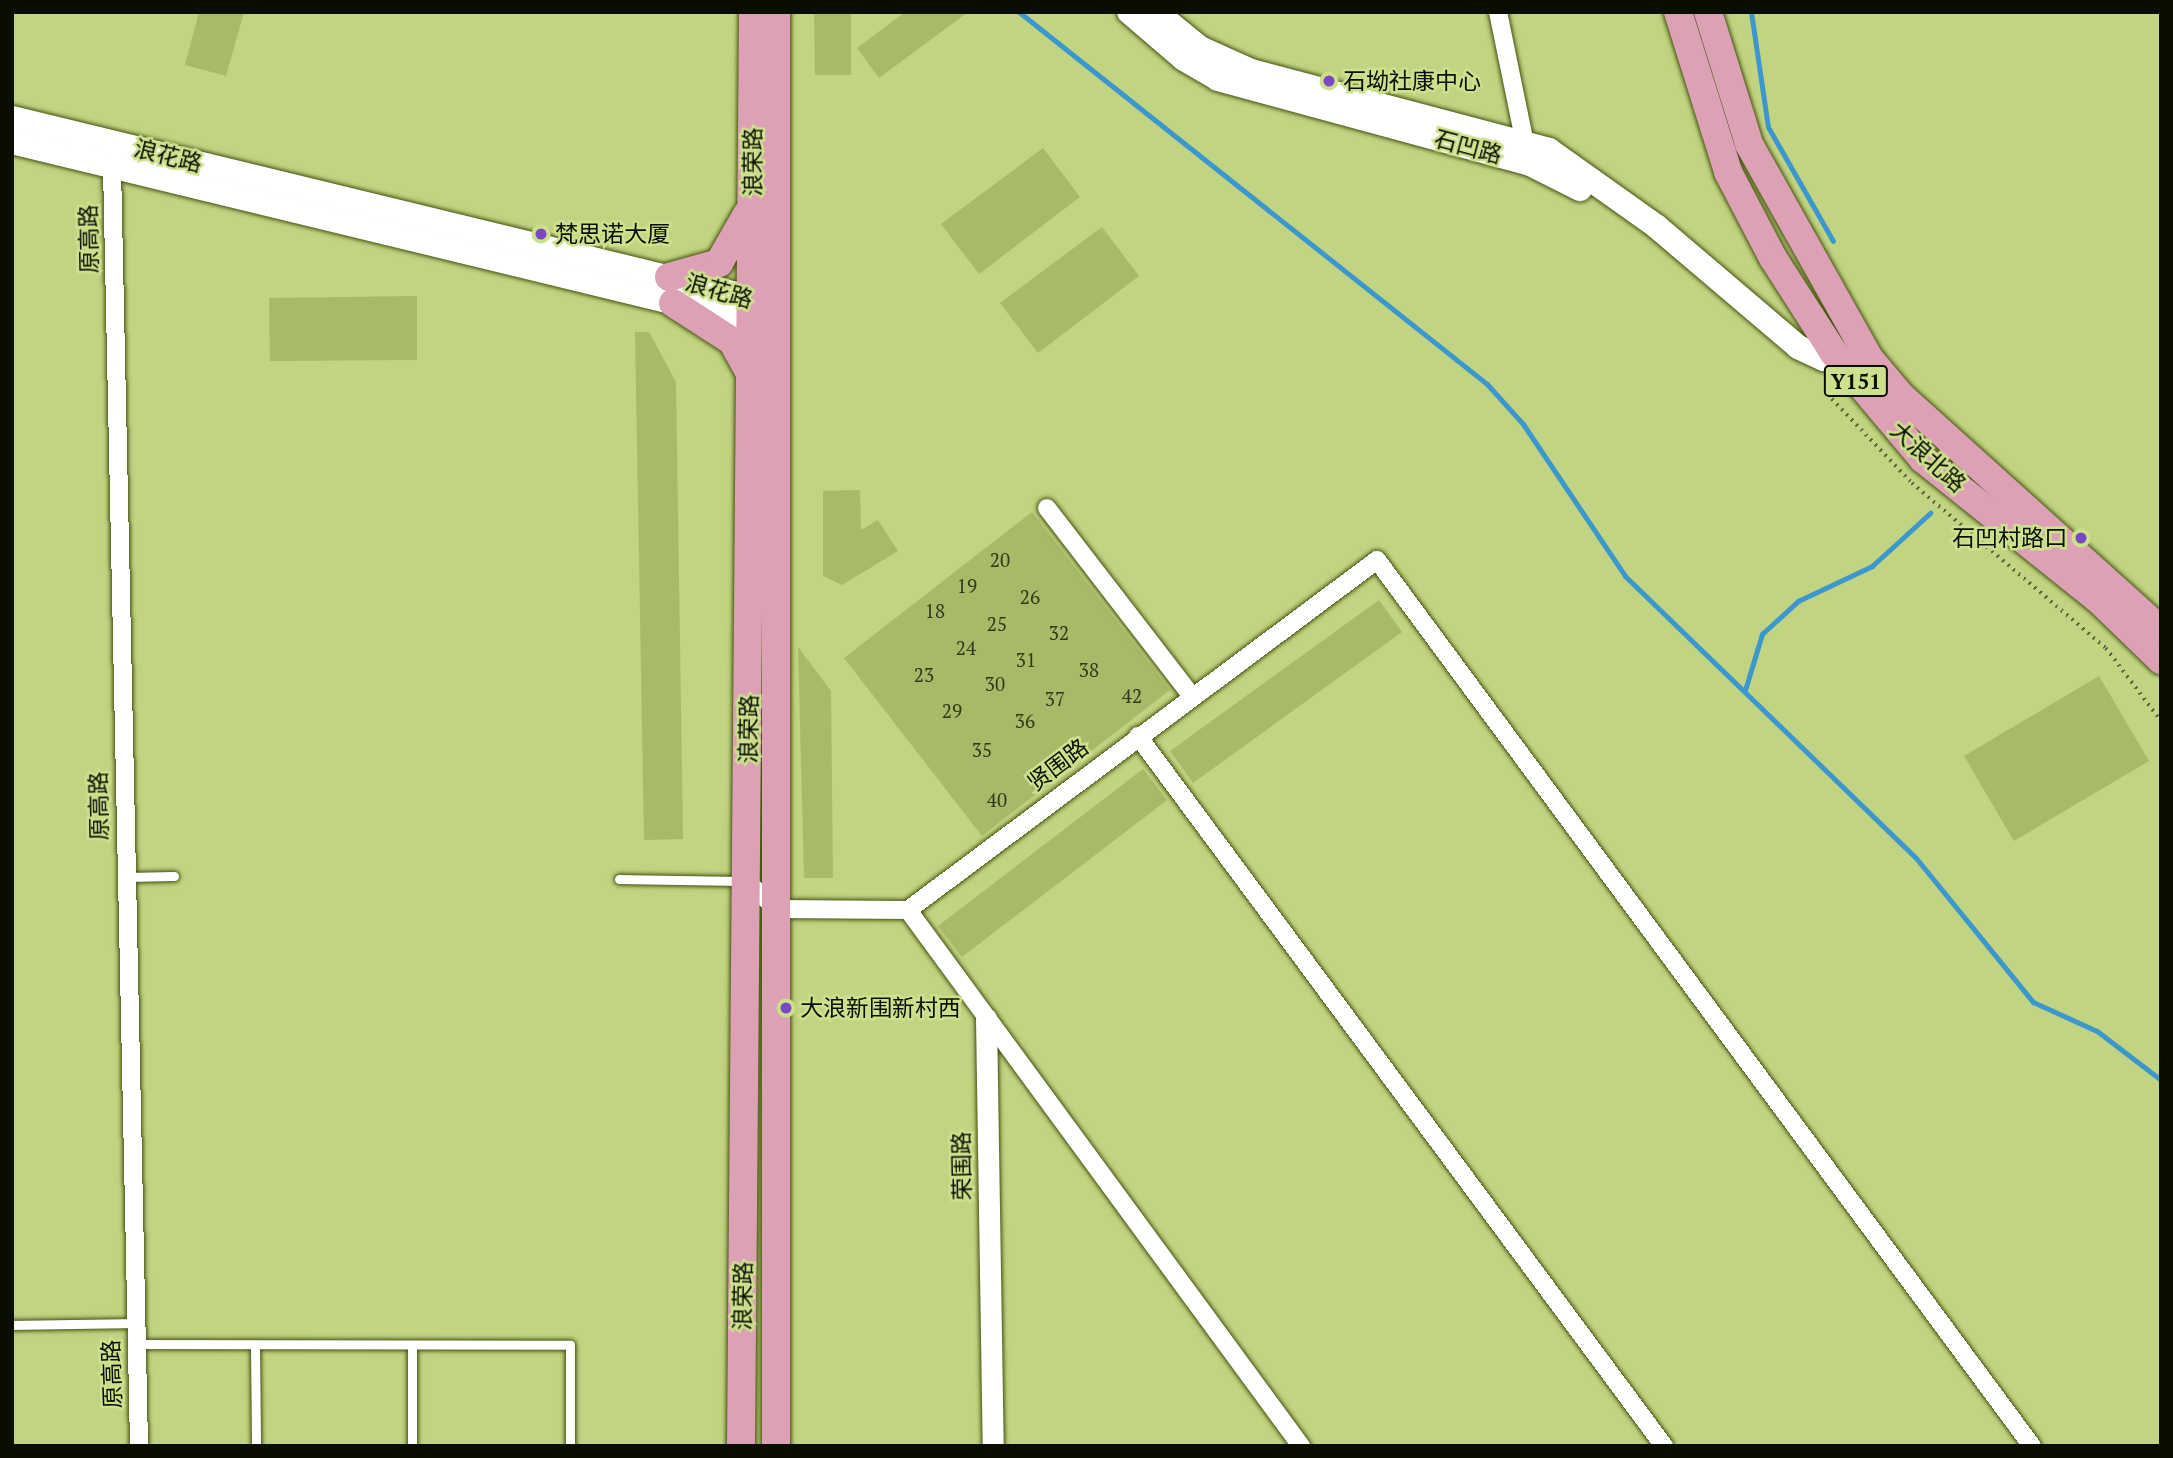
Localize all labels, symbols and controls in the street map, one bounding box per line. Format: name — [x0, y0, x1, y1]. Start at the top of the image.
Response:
place label: 石坳社康中心 — [1343, 67, 1481, 95]
marker: 石坳社康中心 — [1321, 73, 1337, 89]
street label: 石凹路 — [1431, 125, 1505, 169]
street label: 浪荣路 — [739, 128, 767, 196]
street label: 浪花路 — [131, 134, 205, 178]
street label: 原高路 — [75, 204, 103, 274]
place label: 梵思诺大厦 — [555, 220, 670, 248]
marker: 梵思诺大厦 — [533, 226, 549, 242]
street label: 浪花路 — [682, 268, 756, 314]
road number: Y151 — [1823, 364, 1889, 398]
street label: 大浪北路 — [1885, 416, 1971, 498]
place label: 石凹村路口 — [1952, 524, 2067, 552]
marker: 石凹村路口 — [2073, 530, 2089, 546]
house number: 20 — [990, 549, 1010, 571]
house number: 19 — [957, 575, 977, 597]
house number: 26 — [1020, 586, 1040, 608]
house number: 18 — [925, 600, 945, 622]
house number: 25 — [987, 613, 1007, 635]
house number: 32 — [1049, 622, 1069, 644]
house number: 24 — [956, 637, 976, 659]
house number: 31 — [1016, 649, 1036, 671]
house number: 38 — [1079, 659, 1099, 681]
house number: 23 — [914, 664, 934, 686]
house number: 30 — [985, 673, 1005, 695]
house number: 42 — [1122, 685, 1142, 707]
house number: 37 — [1045, 688, 1065, 710]
street label: 浪荣路 — [735, 694, 763, 764]
house number: 29 — [942, 700, 962, 722]
house number: 36 — [1015, 710, 1035, 732]
street label: 贤围路 — [1022, 733, 1094, 797]
house number: 35 — [972, 739, 992, 761]
street label: 原高路 — [85, 771, 113, 841]
house number: 40 — [987, 789, 1007, 811]
place label: 大浪新围新村西 — [800, 994, 961, 1022]
marker: 大浪新围新村西 — [778, 1000, 794, 1016]
street label: 荣围路 — [948, 1131, 976, 1201]
street label: 浪荣路 — [729, 1261, 757, 1331]
street label: 原高路 — [97, 1339, 127, 1409]

